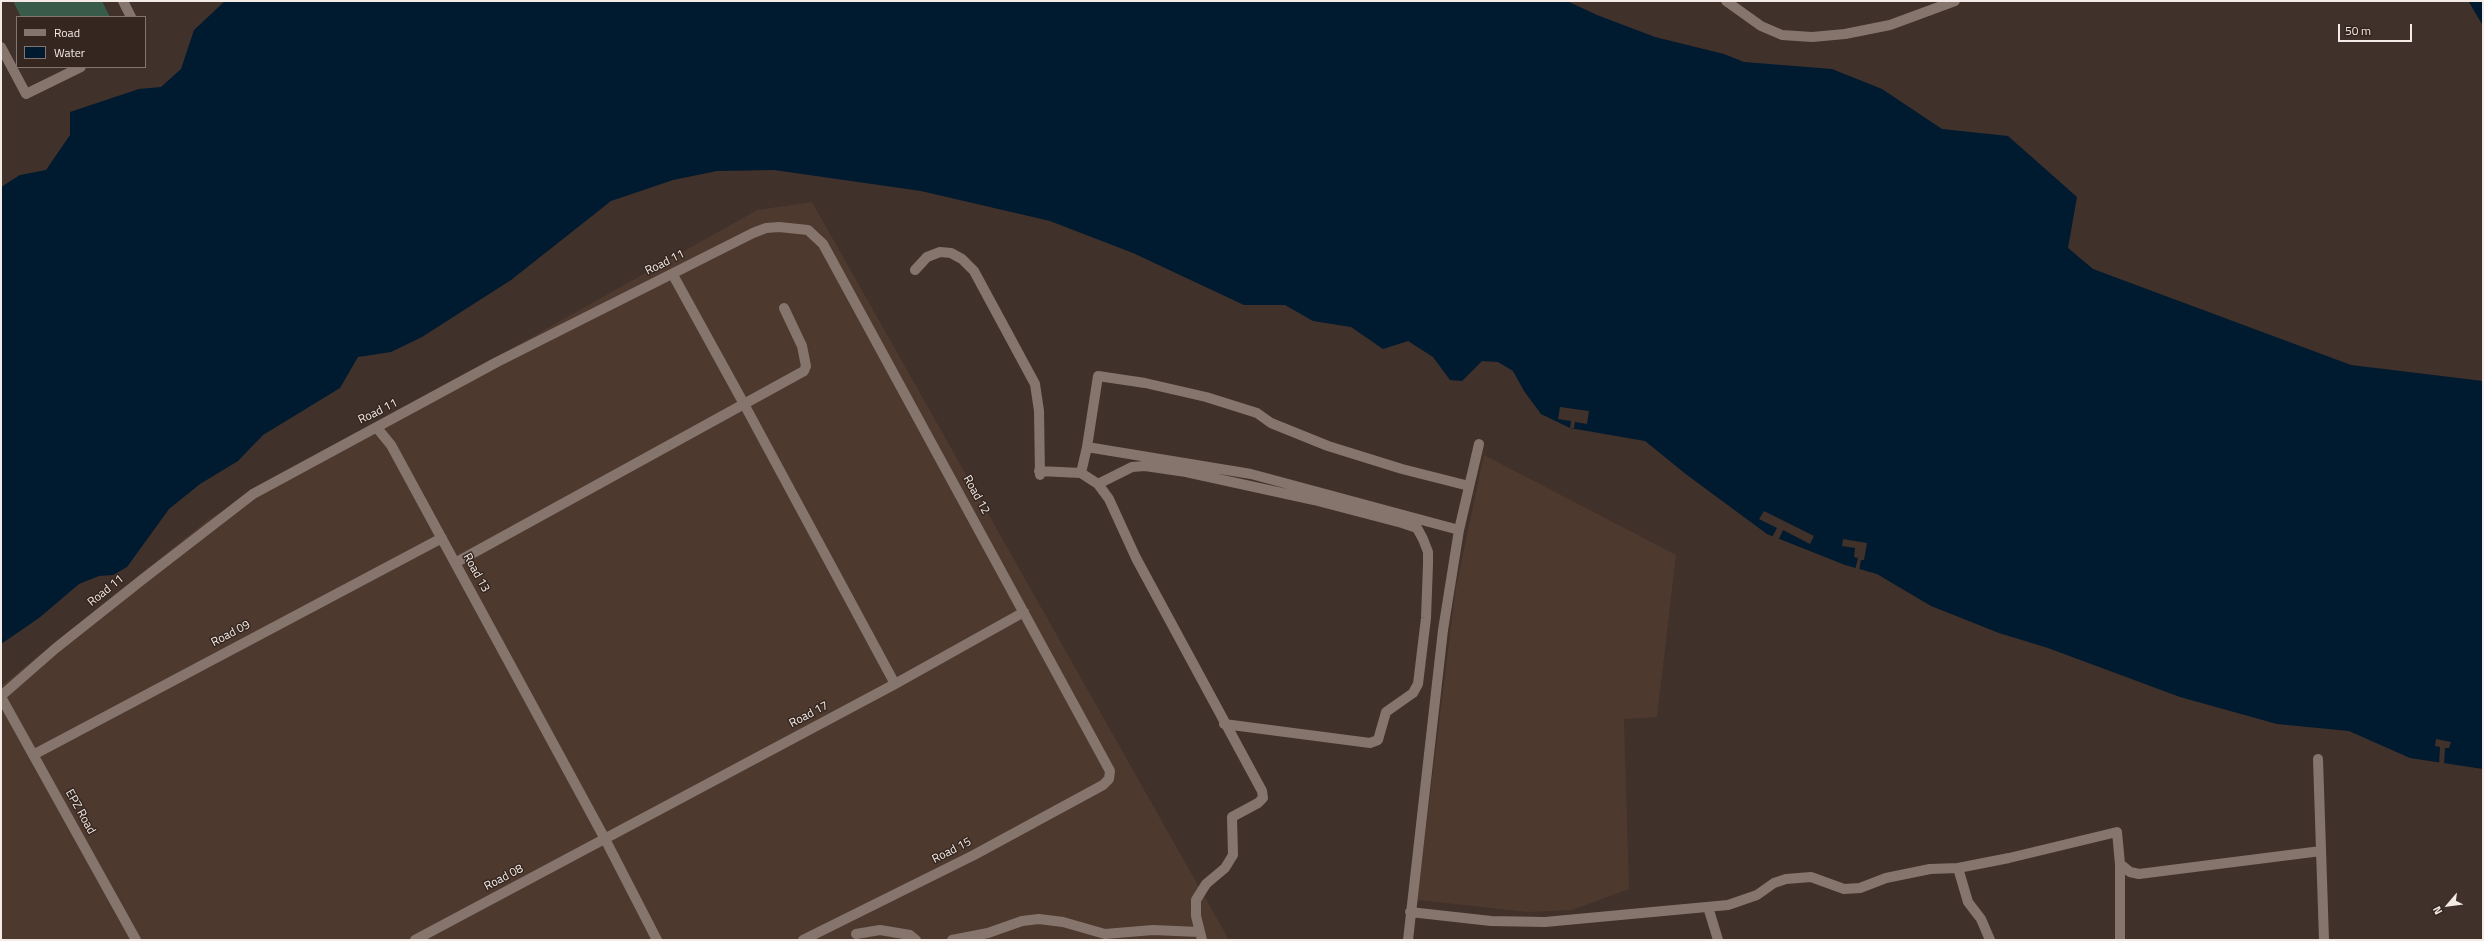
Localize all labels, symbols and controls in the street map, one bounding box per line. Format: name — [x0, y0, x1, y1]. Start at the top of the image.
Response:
legend — [16, 16, 146, 68]
scale bar — [2340, 16, 2414, 42]
text: 50 m — [2345, 21, 2371, 40]
text: Road — [54, 23, 80, 42]
text: Water — [54, 43, 85, 62]
street label: Road 11 — [643, 247, 687, 279]
street label: Road 11 — [356, 396, 400, 428]
street label: Road 12 — [960, 473, 992, 517]
street label: Road 13 — [460, 551, 492, 595]
street label: Road 11 — [85, 572, 127, 610]
street label: Road 09 — [209, 618, 253, 650]
street label: Road 17 — [787, 699, 831, 731]
street label: EPZ Road — [62, 787, 98, 837]
street label: Road 15 — [930, 835, 974, 867]
street label: Road 08 — [482, 862, 526, 894]
north arrow — [2428, 885, 2468, 925]
text: N — [2429, 904, 2446, 918]

